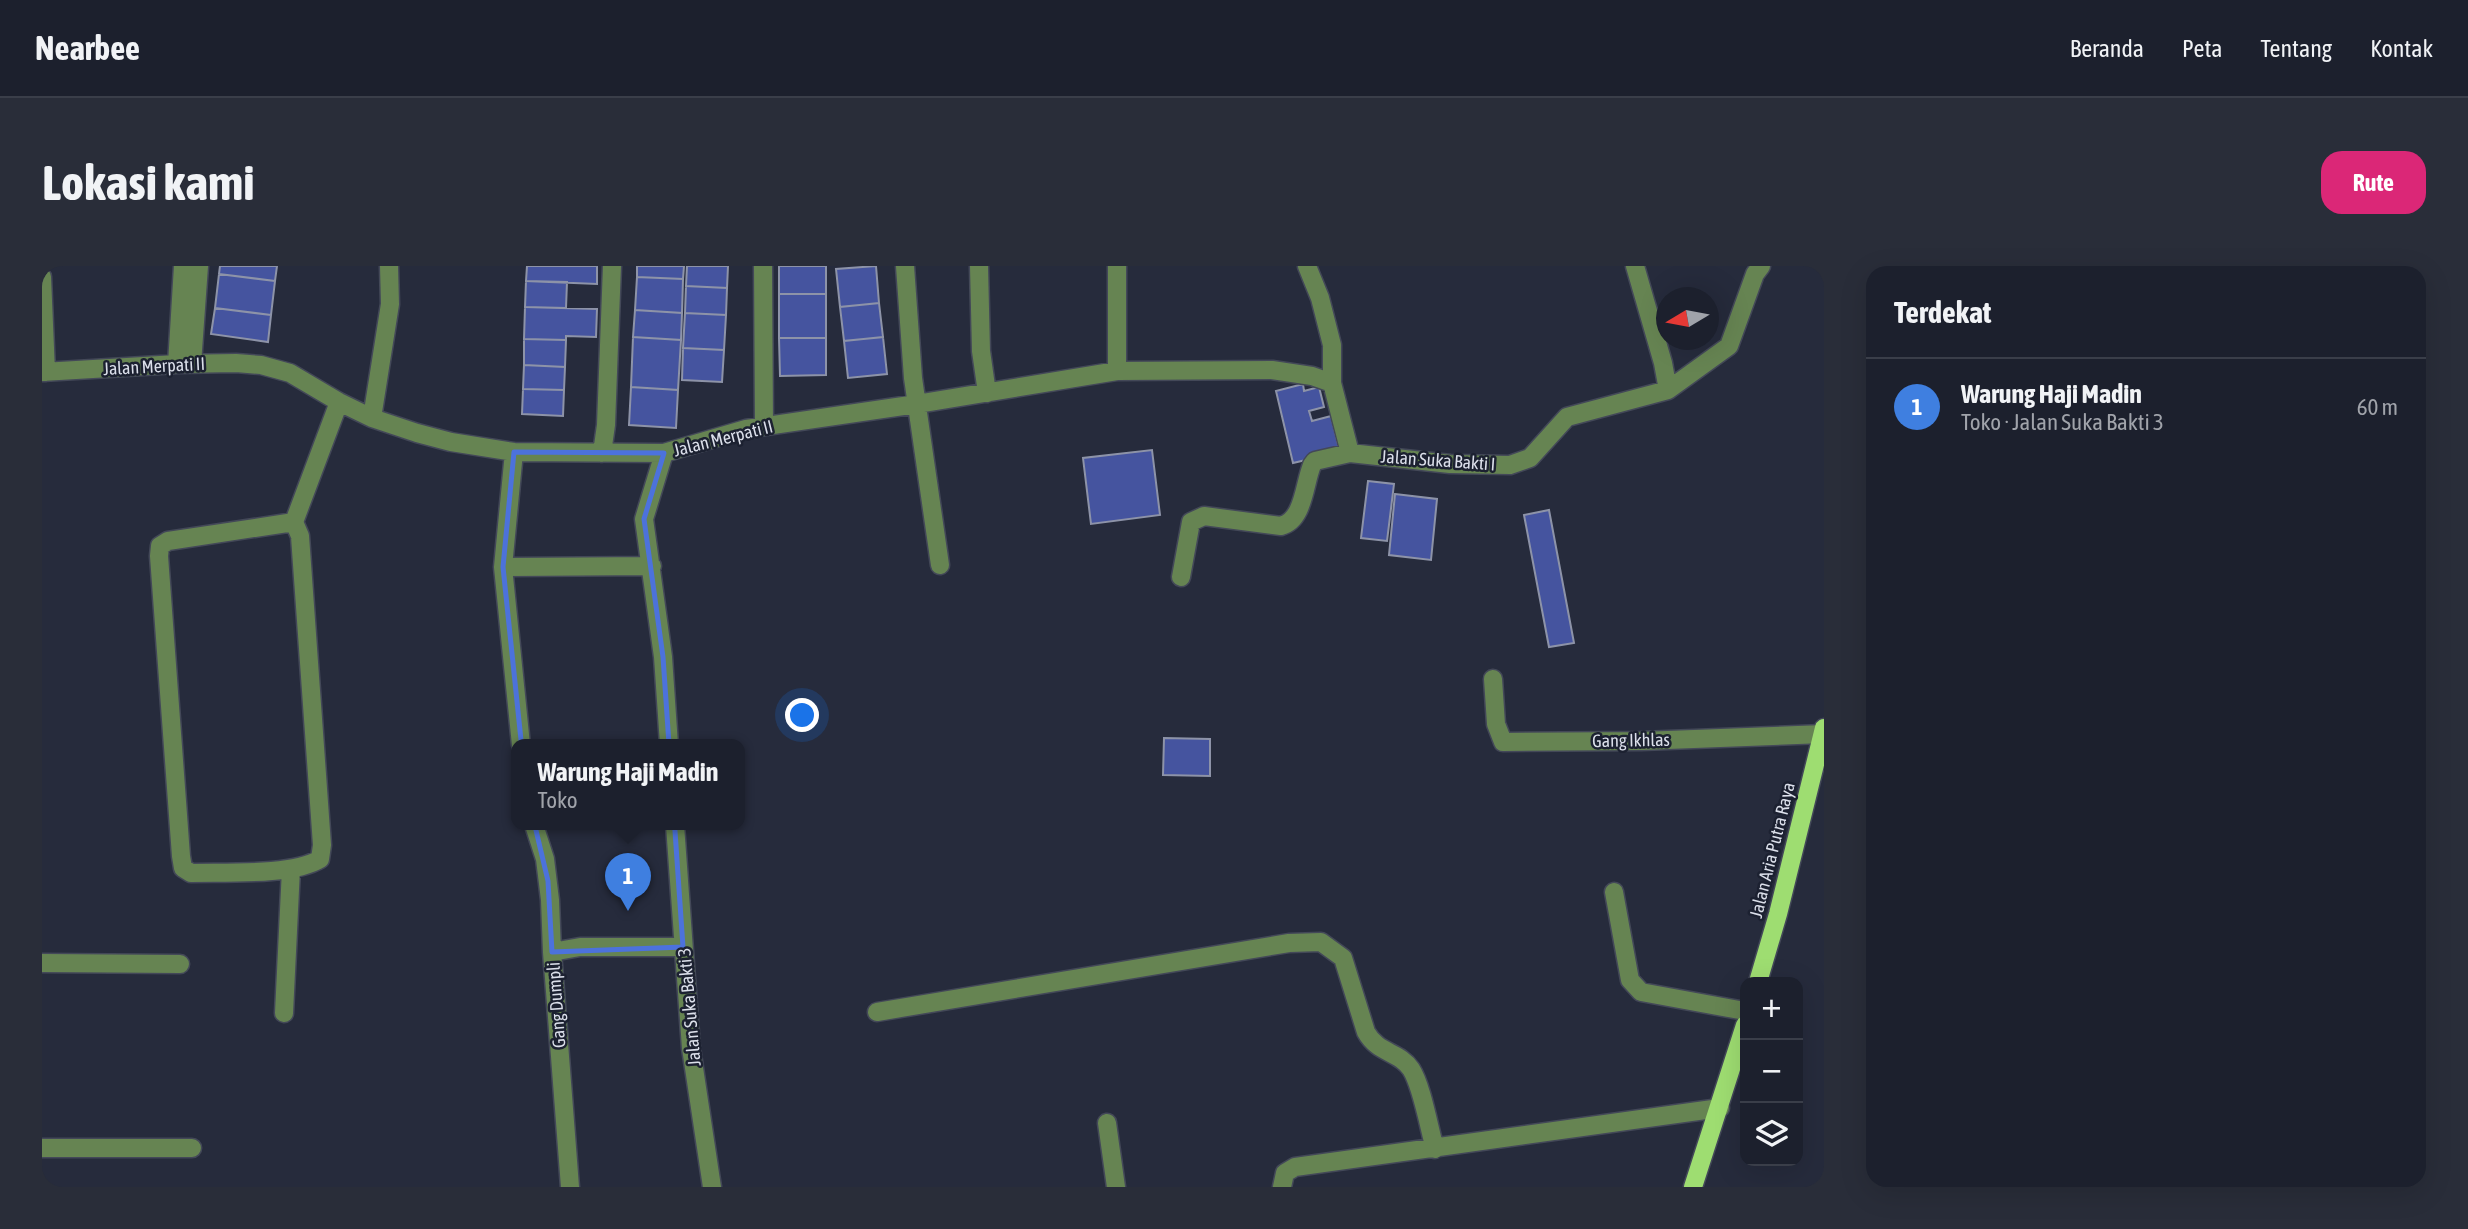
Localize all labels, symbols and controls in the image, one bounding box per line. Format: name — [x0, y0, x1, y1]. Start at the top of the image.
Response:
text: Nearbee — [35, 29, 140, 67]
text: Beranda — [2070, 35, 2144, 62]
text: Peta — [2182, 35, 2222, 62]
text: Tentang — [2260, 35, 2332, 62]
text: Kontak — [2370, 35, 2433, 62]
button: Rute — [2321, 151, 2426, 214]
text: Lokasi kami — [42, 154, 255, 210]
north arrow — [1656, 287, 1719, 350]
text: Terdekat — [1894, 295, 1991, 329]
street label: Jalan Merpati II — [103, 353, 205, 379]
text: Warung Haji Madin — [1961, 379, 2142, 409]
text: 1 — [1912, 394, 1922, 420]
text: 60 m — [2357, 394, 2398, 420]
text: Toko · Jalan Suka Bakti 3 — [1961, 409, 2164, 435]
street label: Jalan Merpati II — [671, 415, 775, 461]
street label: Jalan Suka Bakti I — [1380, 446, 1496, 474]
your location — [785, 698, 819, 732]
street label: Gang Ikhlas — [1592, 729, 1670, 751]
popup — [511, 739, 745, 830]
text: Warung Haji Madin — [538, 757, 718, 787]
street label: Jalan Aria Putra Raya — [1745, 780, 1799, 920]
text: Toko — [538, 787, 578, 813]
pin: 1 — [605, 853, 651, 911]
street label: Jalan Suka Bakti 3 — [673, 947, 705, 1067]
street label: Gang Dumpli — [543, 961, 569, 1049]
map controls — [1740, 977, 1803, 1166]
button: + — [1740, 977, 1803, 1040]
button: − — [1740, 1040, 1803, 1103]
button: layers — [1740, 1103, 1803, 1166]

